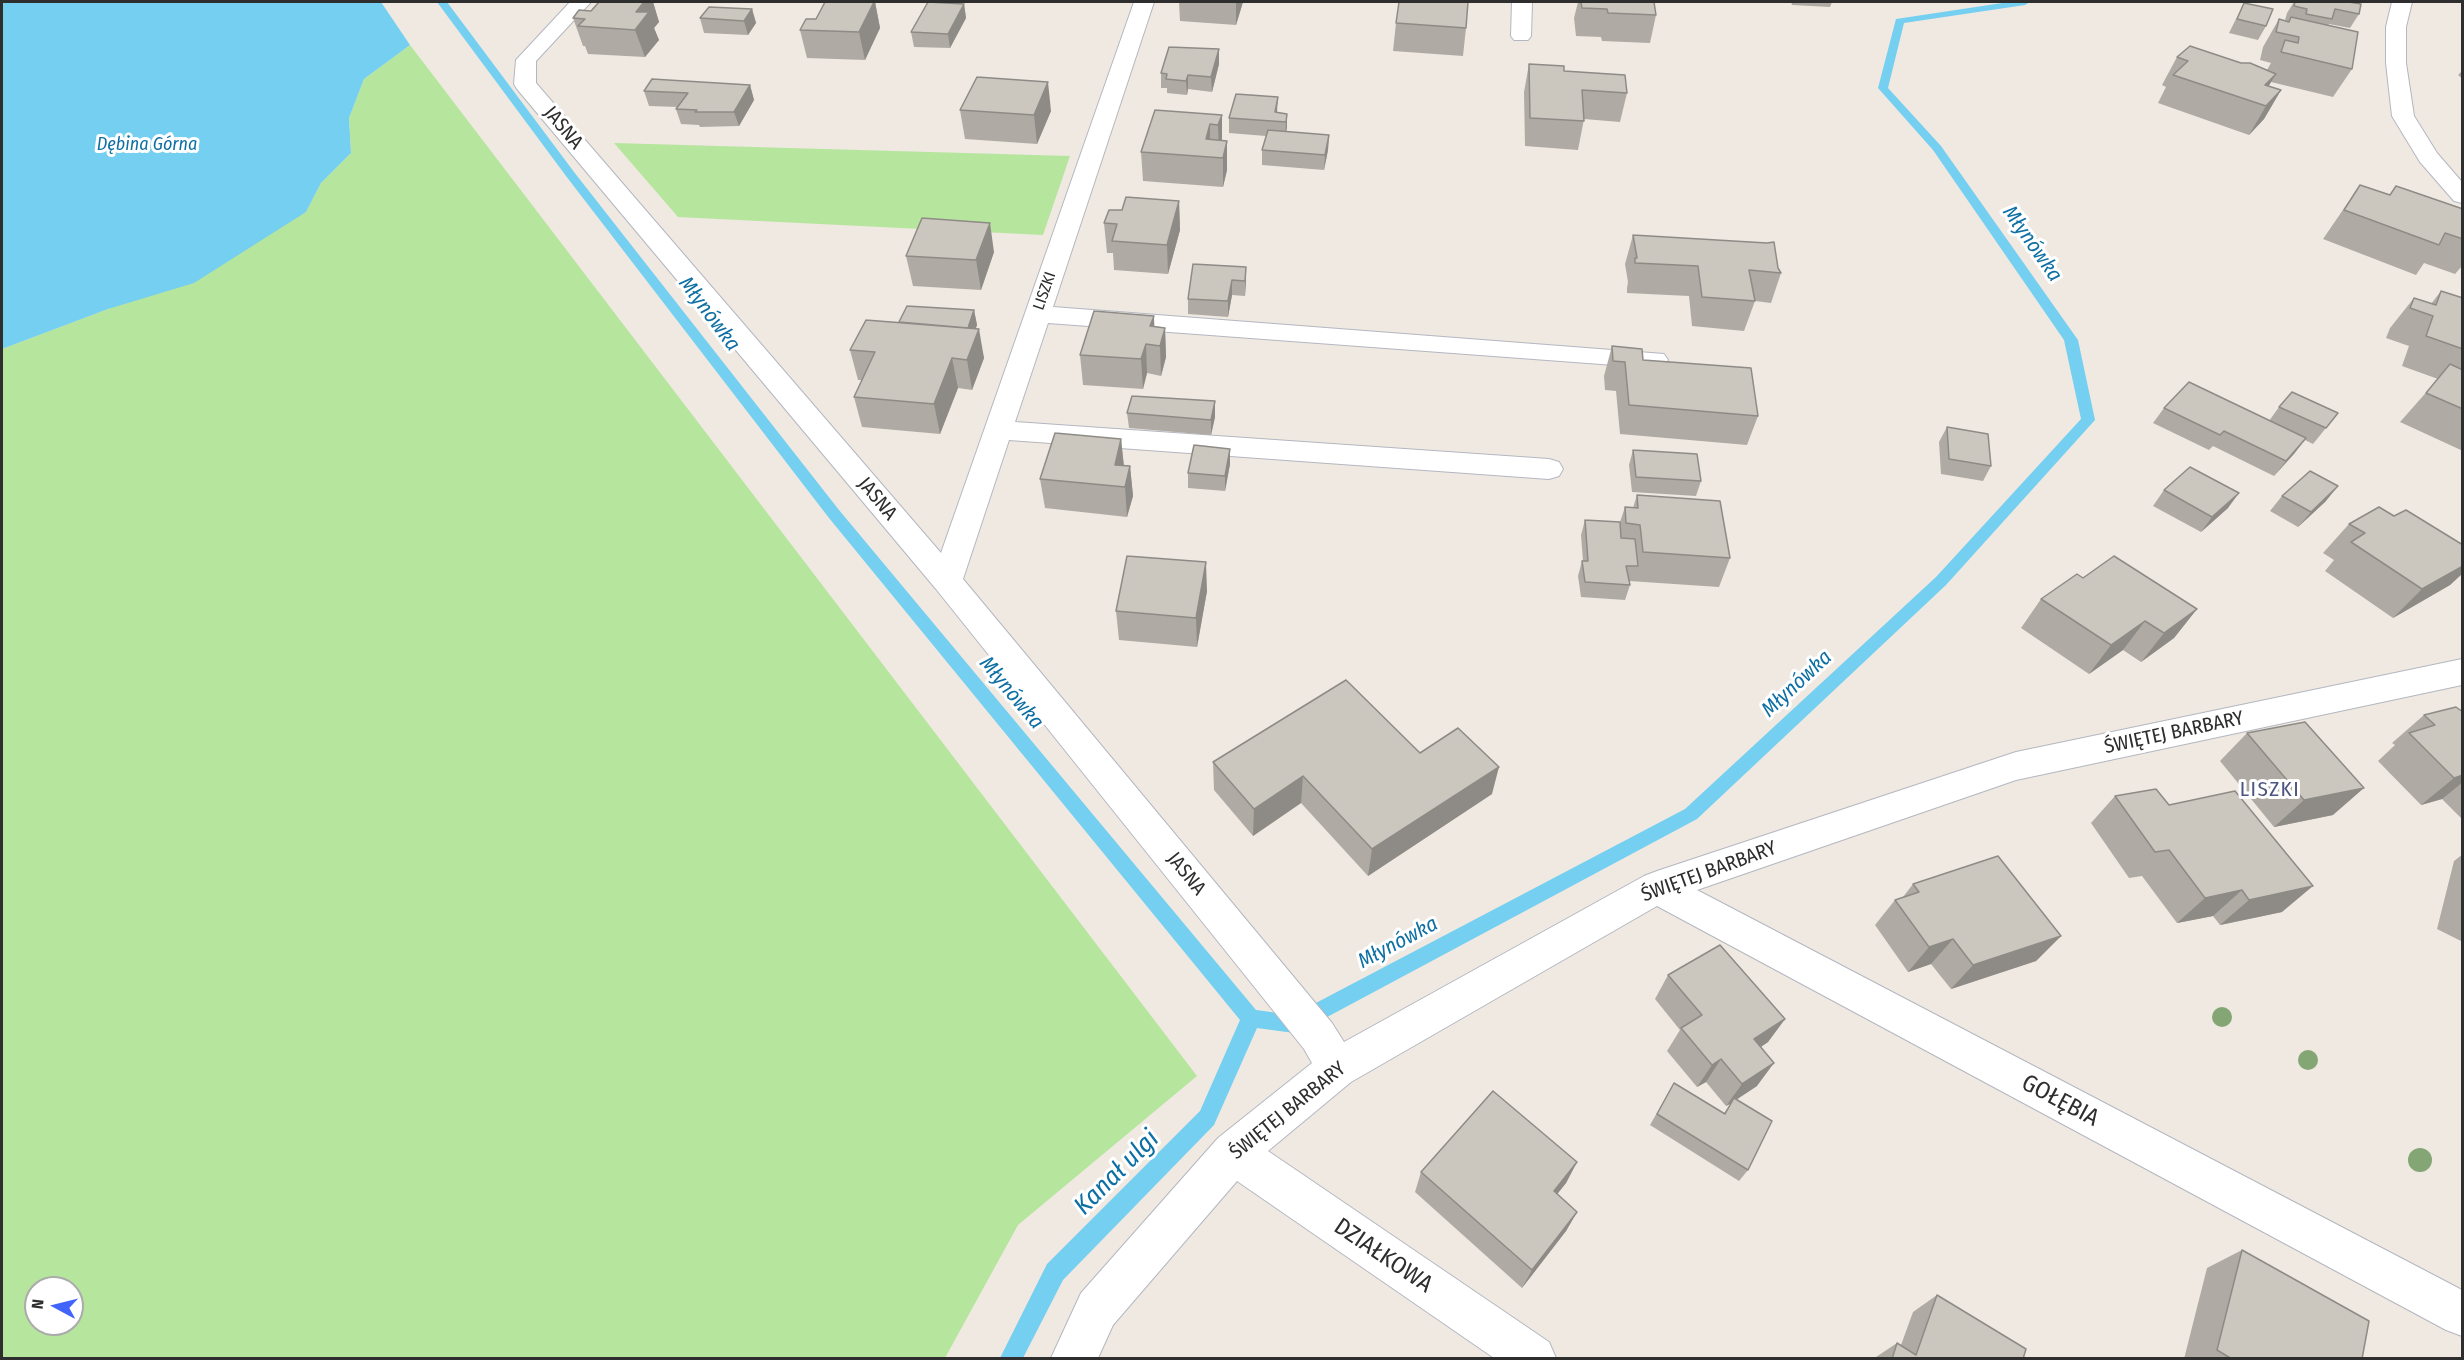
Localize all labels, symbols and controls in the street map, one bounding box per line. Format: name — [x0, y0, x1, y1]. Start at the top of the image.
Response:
street label: JASNA — [538, 102, 588, 154]
water label: Dębina Górna — [97, 134, 197, 156]
water label: Młynówka — [1997, 201, 2067, 287]
street label: LISZKI — [1030, 269, 1060, 313]
water label: Młynówka — [673, 272, 745, 356]
street label: JASNA — [852, 473, 902, 525]
water label: Młynówka — [1757, 645, 1837, 723]
water label: Młynówka — [973, 652, 1049, 734]
street label: ŚWIĘTEJ BARBARY — [2102, 707, 2246, 759]
district label: LISZKI — [2240, 777, 2300, 803]
street label: ŚWIĘTEJ BARBARY — [1638, 836, 1780, 908]
street label: JASNA — [1161, 848, 1211, 900]
water label: Młynówka — [1354, 912, 1442, 974]
street label: ŚWIĘTEJ BARBARY — [1225, 1057, 1351, 1165]
street label: GOŁĘBIA — [2016, 1069, 2104, 1133]
water label: Kanał ulgi — [1068, 1124, 1166, 1222]
street label: DZIAŁKOWA — [1328, 1213, 1438, 1299]
north arrow — [24, 1276, 84, 1336]
text: N — [28, 1298, 48, 1310]

